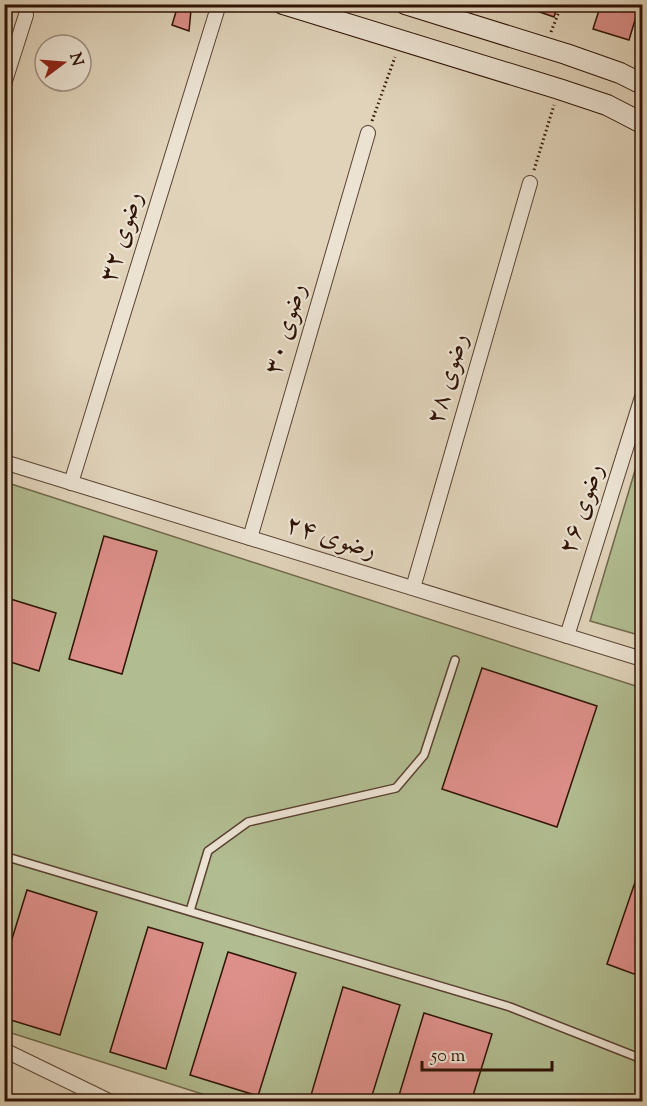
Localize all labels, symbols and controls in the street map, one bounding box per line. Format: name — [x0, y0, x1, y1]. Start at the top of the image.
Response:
north arrow — [33, 33, 93, 93]
text: N — [62, 50, 88, 69]
street label: رضوی ۳۲ — [91, 187, 153, 287]
street label: رضوی ۳۰ — [255, 279, 317, 379]
street label: رضوی ۲۸ — [417, 329, 479, 429]
street label: رضوی ۲۶ — [550, 459, 614, 559]
street label: رضوی ۲۴ — [281, 507, 381, 569]
scale bar — [422, 1034, 552, 1072]
text: 50 m — [430, 1044, 466, 1070]

